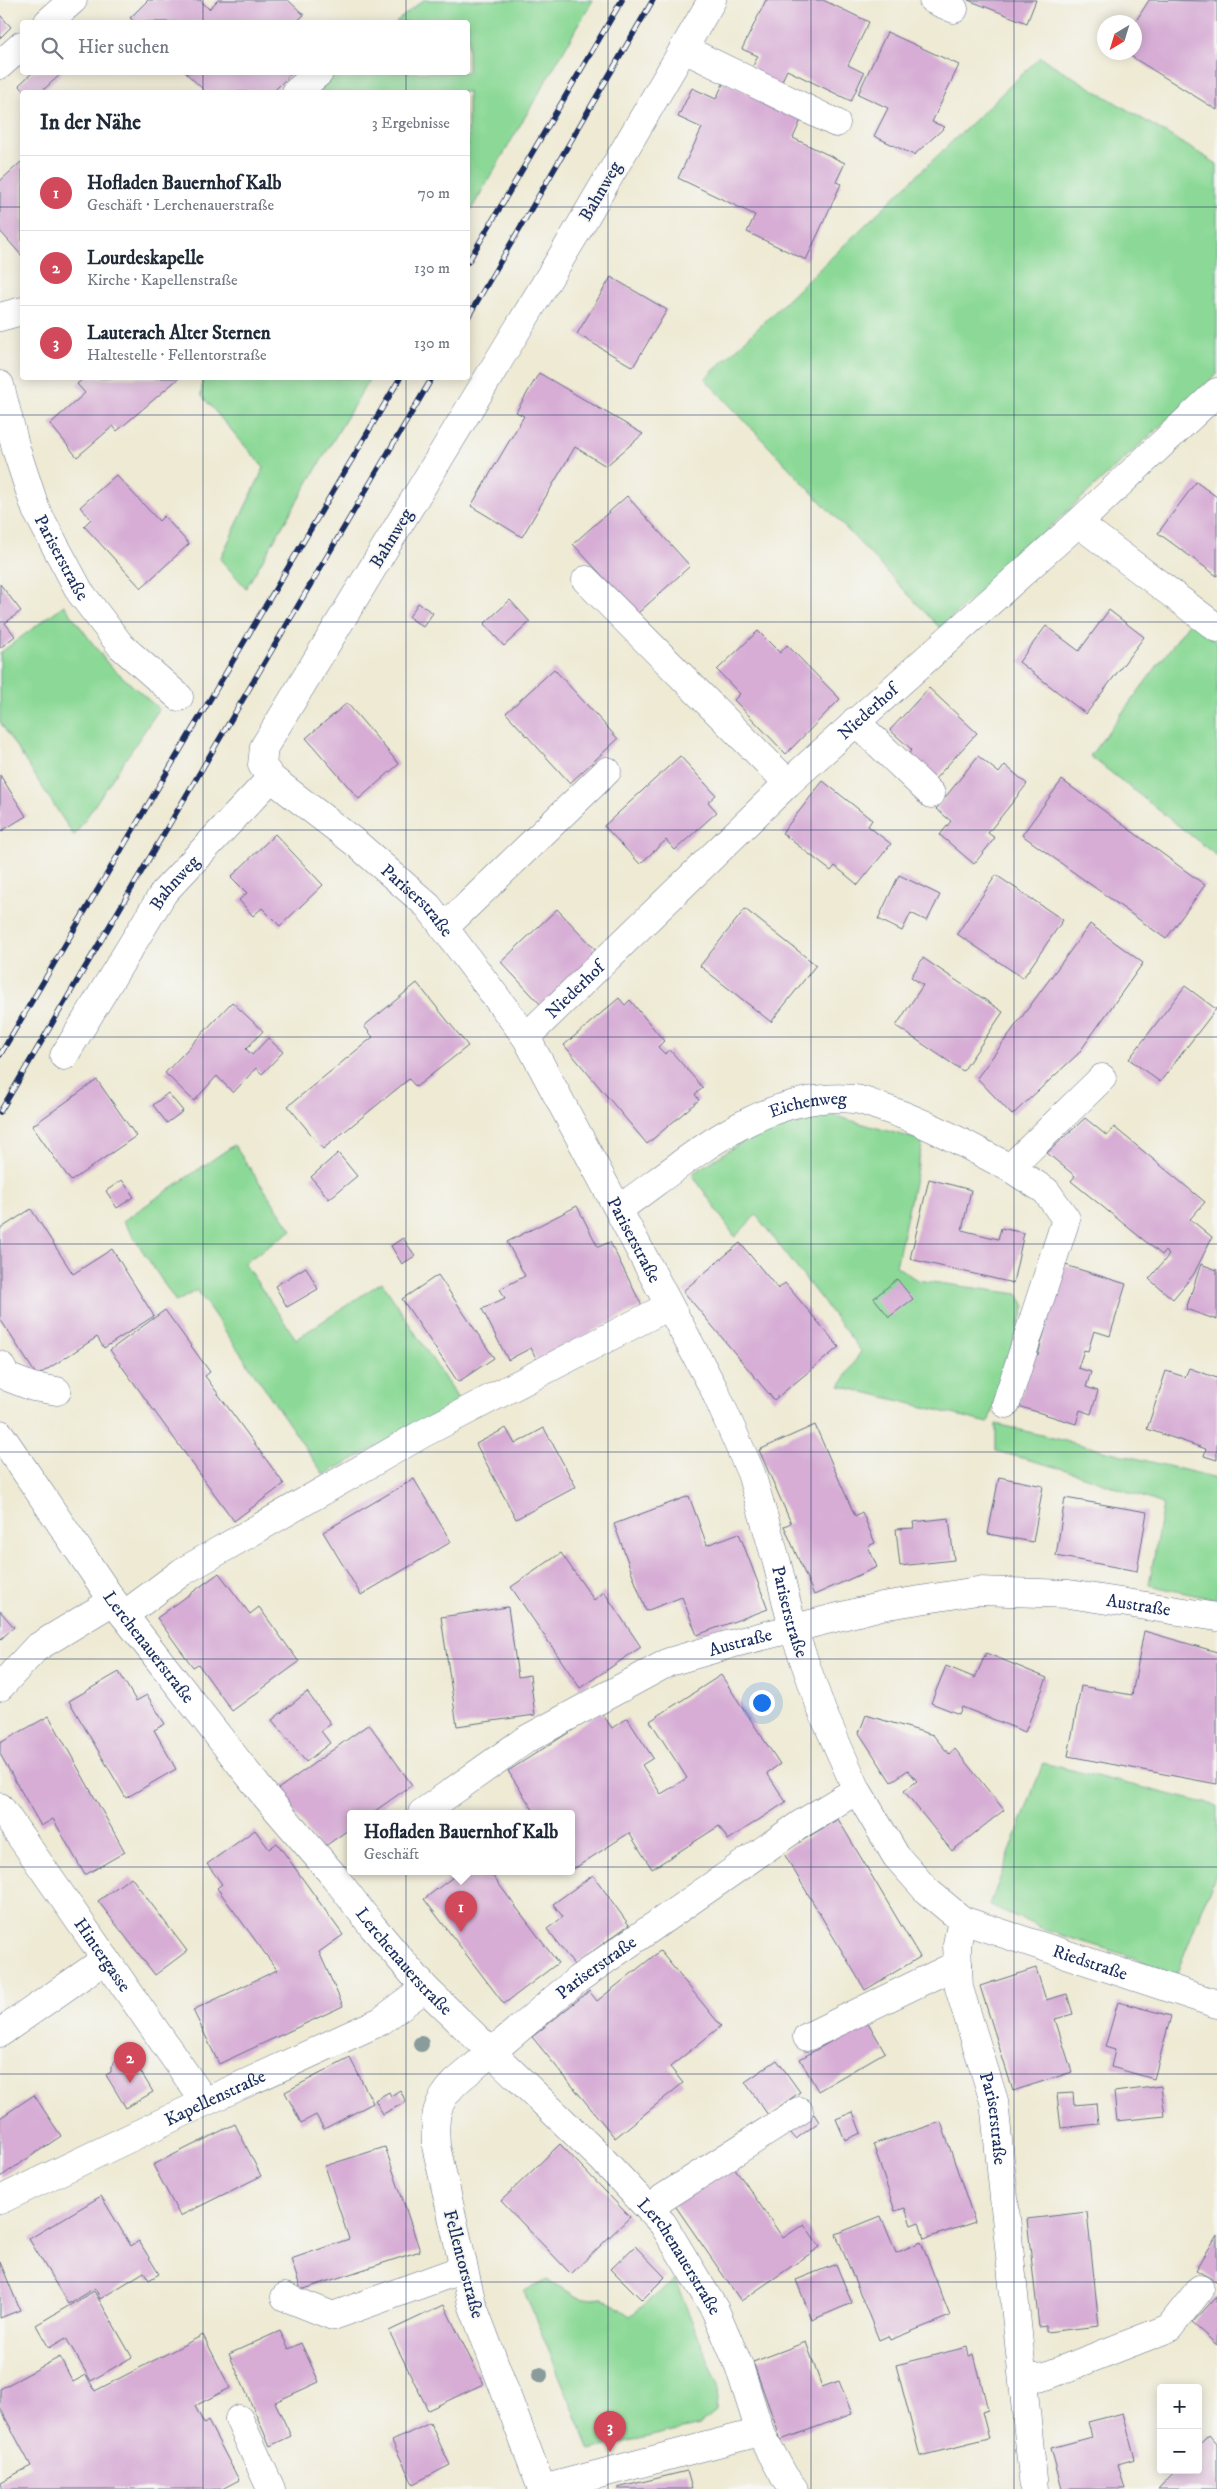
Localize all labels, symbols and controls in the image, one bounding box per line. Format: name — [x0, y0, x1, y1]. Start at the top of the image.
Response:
north arrow — [1097, 15, 1142, 60]
search box — [20, 20, 470, 75]
icon: search — [38, 34, 66, 62]
text: Hier suchen — [78, 36, 169, 59]
text: In der Nähe — [40, 110, 141, 136]
text: 3 Ergebnisse — [372, 113, 450, 133]
street label: Bahnweg — [575, 157, 627, 225]
text: Hofladen Bauernhof Kalb — [87, 172, 281, 195]
text: 1 — [53, 183, 59, 203]
text: 70 m — [418, 183, 450, 203]
text: Geschäft · Lerchenauerstraße — [87, 195, 274, 215]
text: Lourdeskapelle — [87, 247, 204, 270]
text: 2 — [52, 258, 60, 278]
text: 130 m — [414, 258, 450, 278]
text: Kirche · Kapellenstraße — [87, 270, 238, 290]
text: Lauterach Alter Sternen — [87, 322, 271, 345]
text: 3 — [53, 333, 59, 353]
text: 130 m — [414, 333, 450, 353]
text: Haltestelle · Fellentorstraße — [87, 345, 267, 365]
street label: Bahnweg — [366, 505, 418, 572]
street label: Pariserstraße — [29, 511, 93, 605]
street label: Niederhof — [834, 677, 905, 745]
street label: Bahnweg — [146, 851, 205, 914]
street label: Pariserstraße — [376, 860, 457, 942]
street label: Niederhof — [542, 955, 612, 1024]
street label: Eichenweg — [766, 1088, 847, 1123]
street label: Pariserstraße — [601, 1193, 665, 1287]
street label: Pariserstraße — [766, 1564, 812, 1661]
street label: Lerchenauerstraße — [98, 1587, 199, 1708]
street label: Austraße — [1105, 1590, 1172, 1622]
street label: Austraße — [706, 1624, 774, 1662]
your location — [749, 1690, 775, 1716]
popup — [347, 1810, 575, 1875]
text: Hofladen Bauernhof Kalb — [364, 1821, 558, 1844]
text: Geschäft — [364, 1844, 419, 1864]
pin: 1 — [445, 1891, 477, 1932]
street label: Lerchenauerstraße — [350, 1904, 457, 2020]
street label: Hintergasse — [69, 1914, 135, 1997]
street label: Pariserstraße — [552, 1932, 641, 2005]
street label: Riedstraße — [1050, 1941, 1130, 1986]
pin: 2 — [114, 2042, 146, 2083]
street label: Kapellenstraße — [161, 2066, 269, 2132]
street label: Pariserstraße — [974, 2070, 1011, 2166]
street label: Lerchenauerstraße — [632, 2194, 725, 2319]
street label: Fellentorstraße — [438, 2208, 488, 2321]
map controls — [1157, 2384, 1202, 2474]
button: + — [1157, 2384, 1202, 2429]
pin: 3 — [594, 2411, 626, 2452]
button: − — [1157, 2429, 1202, 2474]

